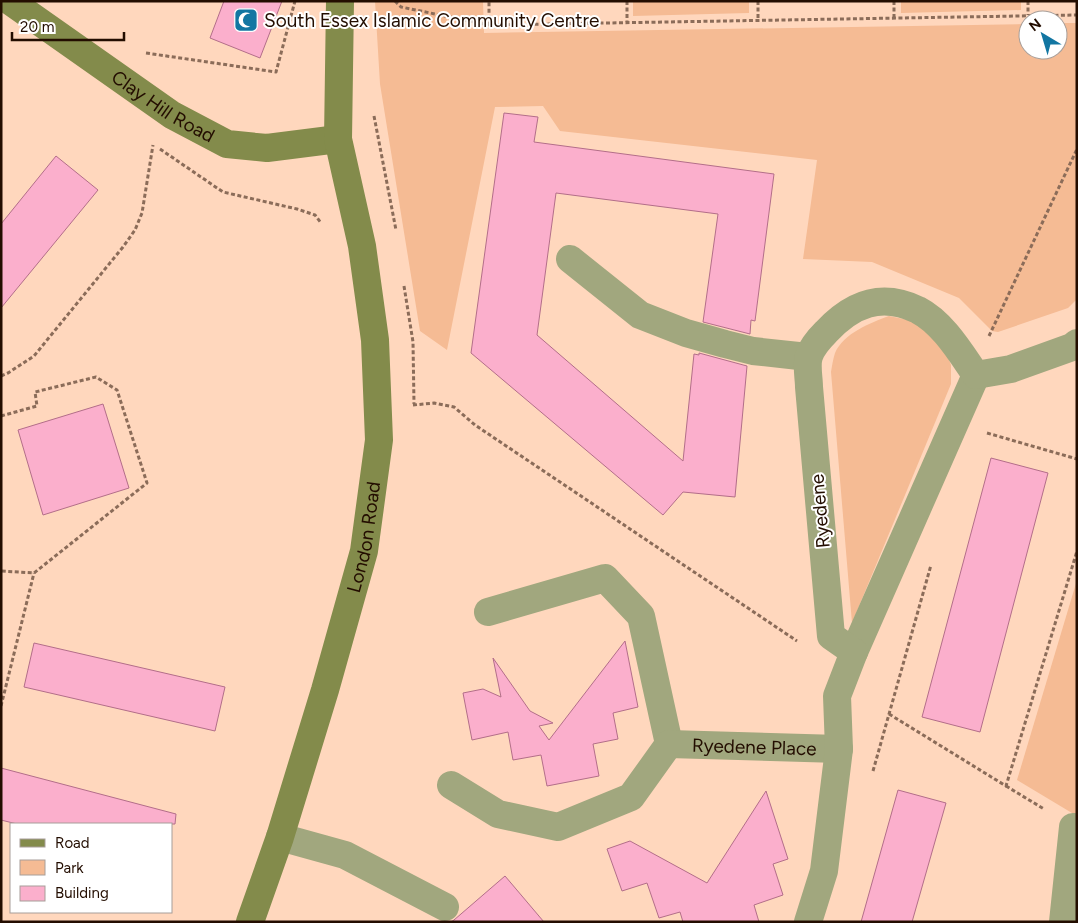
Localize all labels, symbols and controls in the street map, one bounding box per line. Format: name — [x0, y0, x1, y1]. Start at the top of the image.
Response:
mosque icon: South Essex Islamic Community Centre — [233, 7, 259, 33]
place label: South Essex Islamic Community Centre — [264, 9, 599, 32]
scale bar — [12, 10, 125, 42]
north arrow — [1018, 10, 1068, 60]
text: N — [1026, 15, 1045, 35]
text: 20 m — [20, 18, 54, 36]
street label: Clay Hill Road — [107, 65, 219, 147]
street label: Ryedene — [805, 473, 835, 549]
street label: London Road — [341, 480, 385, 595]
street label: Ryedene Place — [692, 733, 817, 760]
legend — [10, 823, 172, 913]
text: Road — [55, 834, 90, 852]
text: Park — [55, 859, 84, 877]
text: Building — [55, 884, 109, 902]

